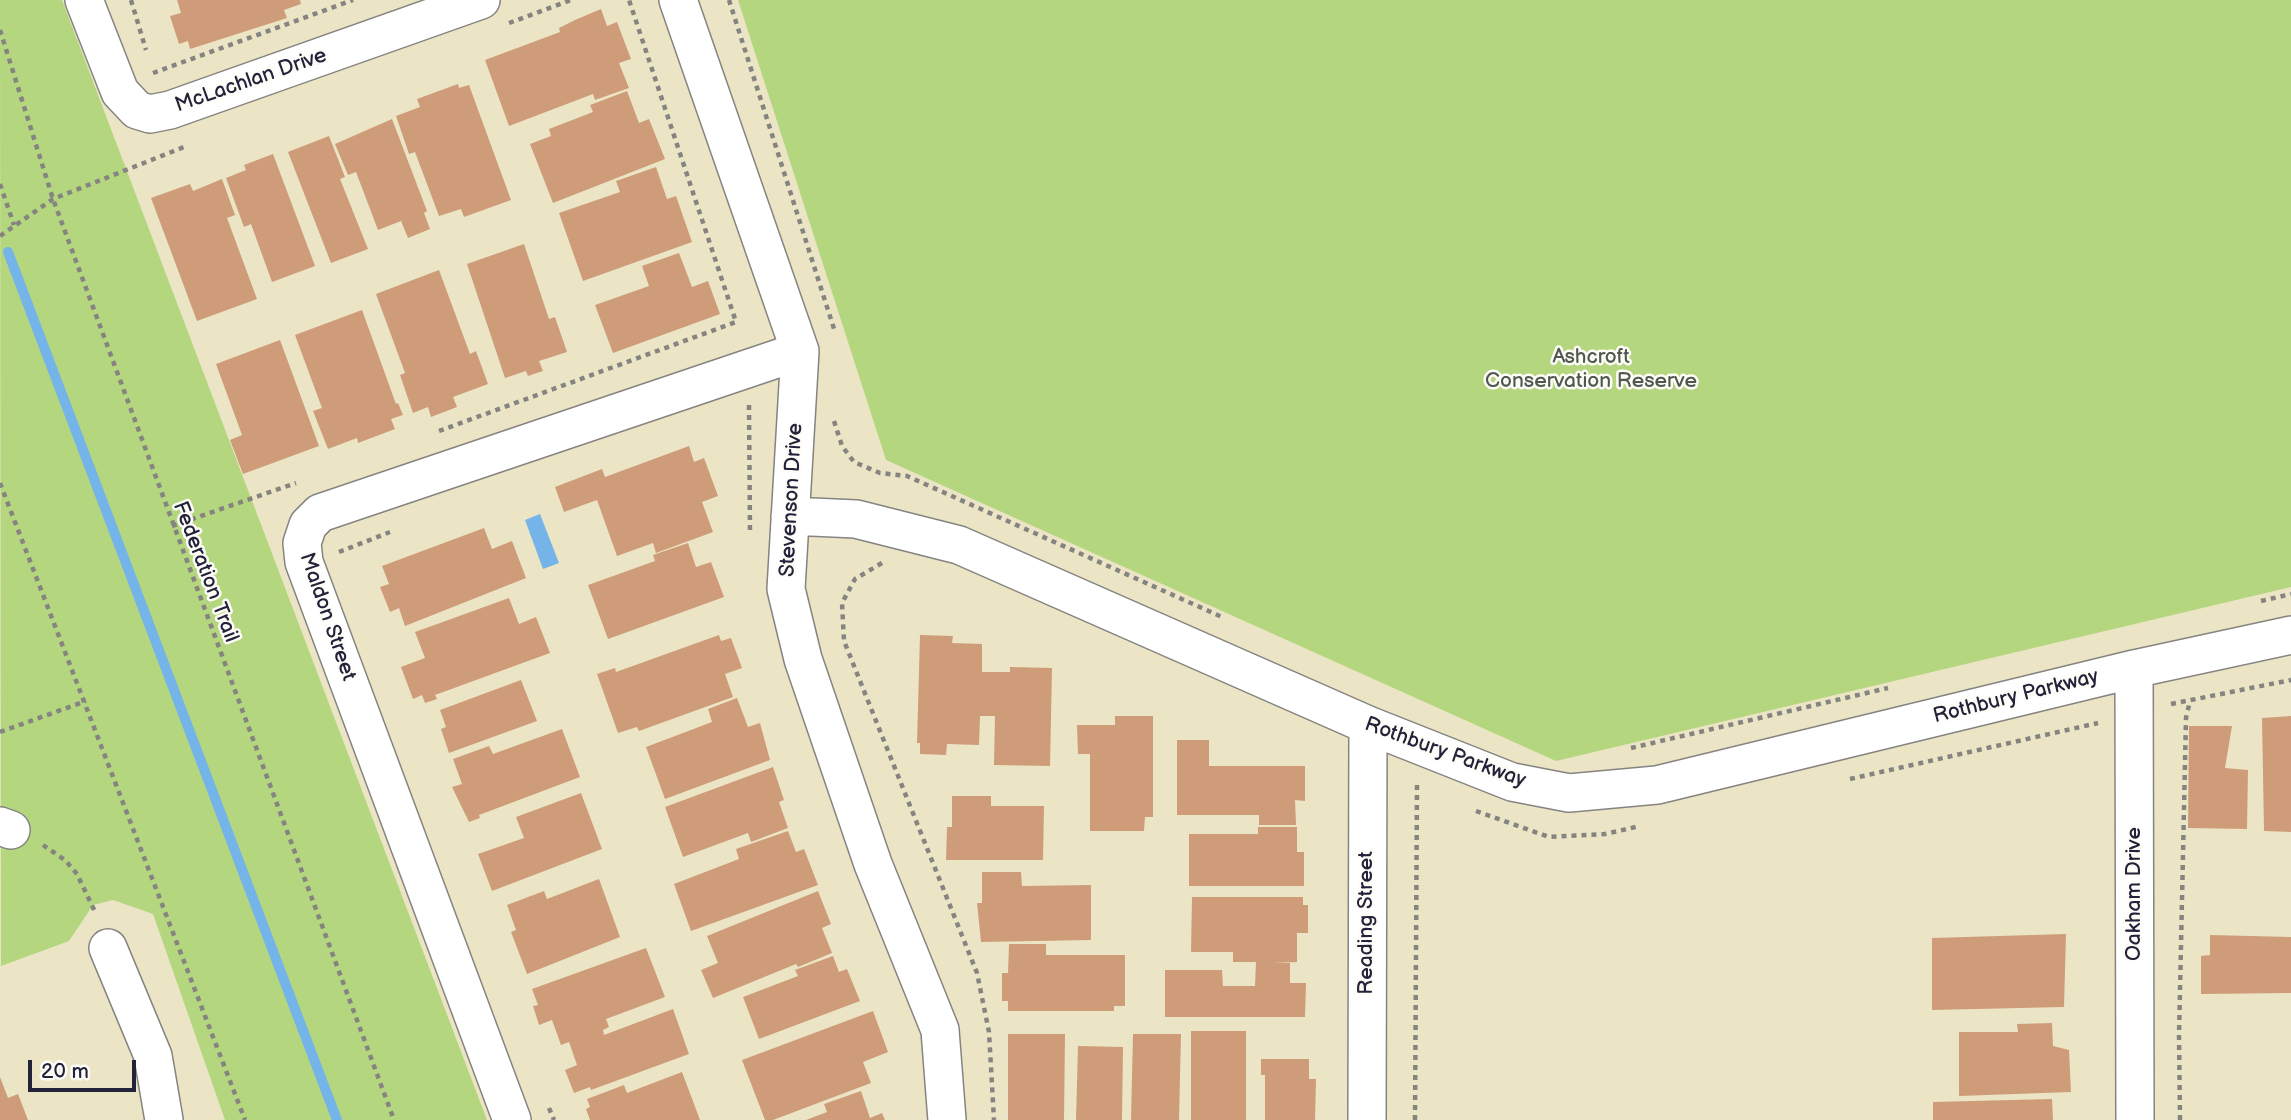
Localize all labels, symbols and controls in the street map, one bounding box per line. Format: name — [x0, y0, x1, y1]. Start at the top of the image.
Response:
street label: McLachlan Drive — [172, 43, 330, 119]
park label: Ashcroft Conservation Reserve — [1485, 345, 1697, 395]
street label: Stevenson Drive — [775, 422, 809, 578]
street label: Federation Trail — [167, 498, 243, 646]
street label: Maldon Street — [293, 550, 361, 684]
street label: Rothbury Parkway — [1931, 664, 2101, 730]
street label: Rothbury Parkway — [1361, 712, 1529, 794]
street label: Oakham Drive — [2122, 827, 2148, 961]
street label: Reading Street — [1354, 851, 1380, 995]
scale bar — [32, 1046, 140, 1090]
text: 20 m — [41, 1059, 89, 1084]

